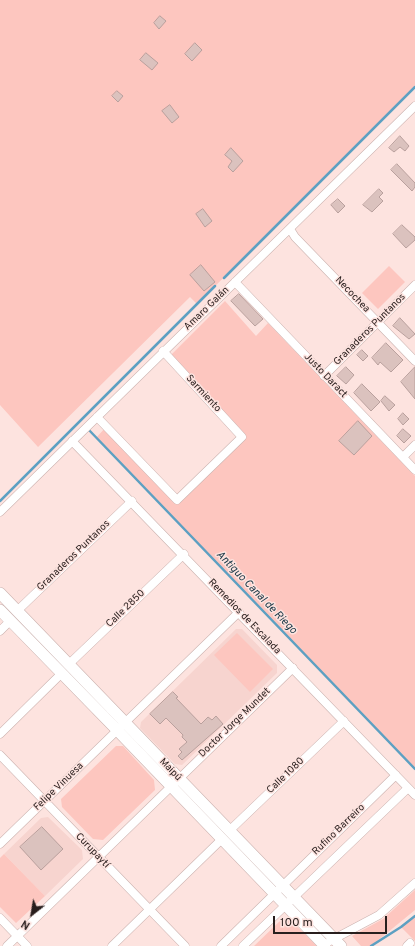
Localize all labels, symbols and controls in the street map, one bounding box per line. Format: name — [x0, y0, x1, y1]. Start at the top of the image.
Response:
street label: Necochea — [332, 275, 372, 315]
street label: Amaro Galán — [182, 285, 232, 333]
street label: Granaderos Puntanos — [332, 292, 408, 368]
street label: Justo Daract — [301, 351, 349, 401]
street label: Sarmiento — [183, 373, 223, 415]
street label: Granaderos Puntanos — [35, 518, 113, 594]
water label: Antiguo Canal de Riego — [213, 549, 299, 637]
street label: Remedios de Escalada — [205, 577, 283, 657]
street label: Calle 2850 — [104, 587, 148, 631]
street label: Doctor Jorge Mundet — [197, 686, 273, 760]
street label: Calle 1080 — [265, 755, 307, 797]
street label: Maipú — [156, 756, 184, 784]
street label: Felipe Vinuesa — [32, 760, 86, 814]
street label: Rufino Barreiro — [310, 802, 368, 858]
street label: Curupaytí — [72, 831, 112, 871]
north arrow — [12, 894, 52, 934]
scale bar — [275, 908, 389, 934]
text: 100 m — [280, 915, 313, 931]
text: N — [19, 916, 33, 932]

